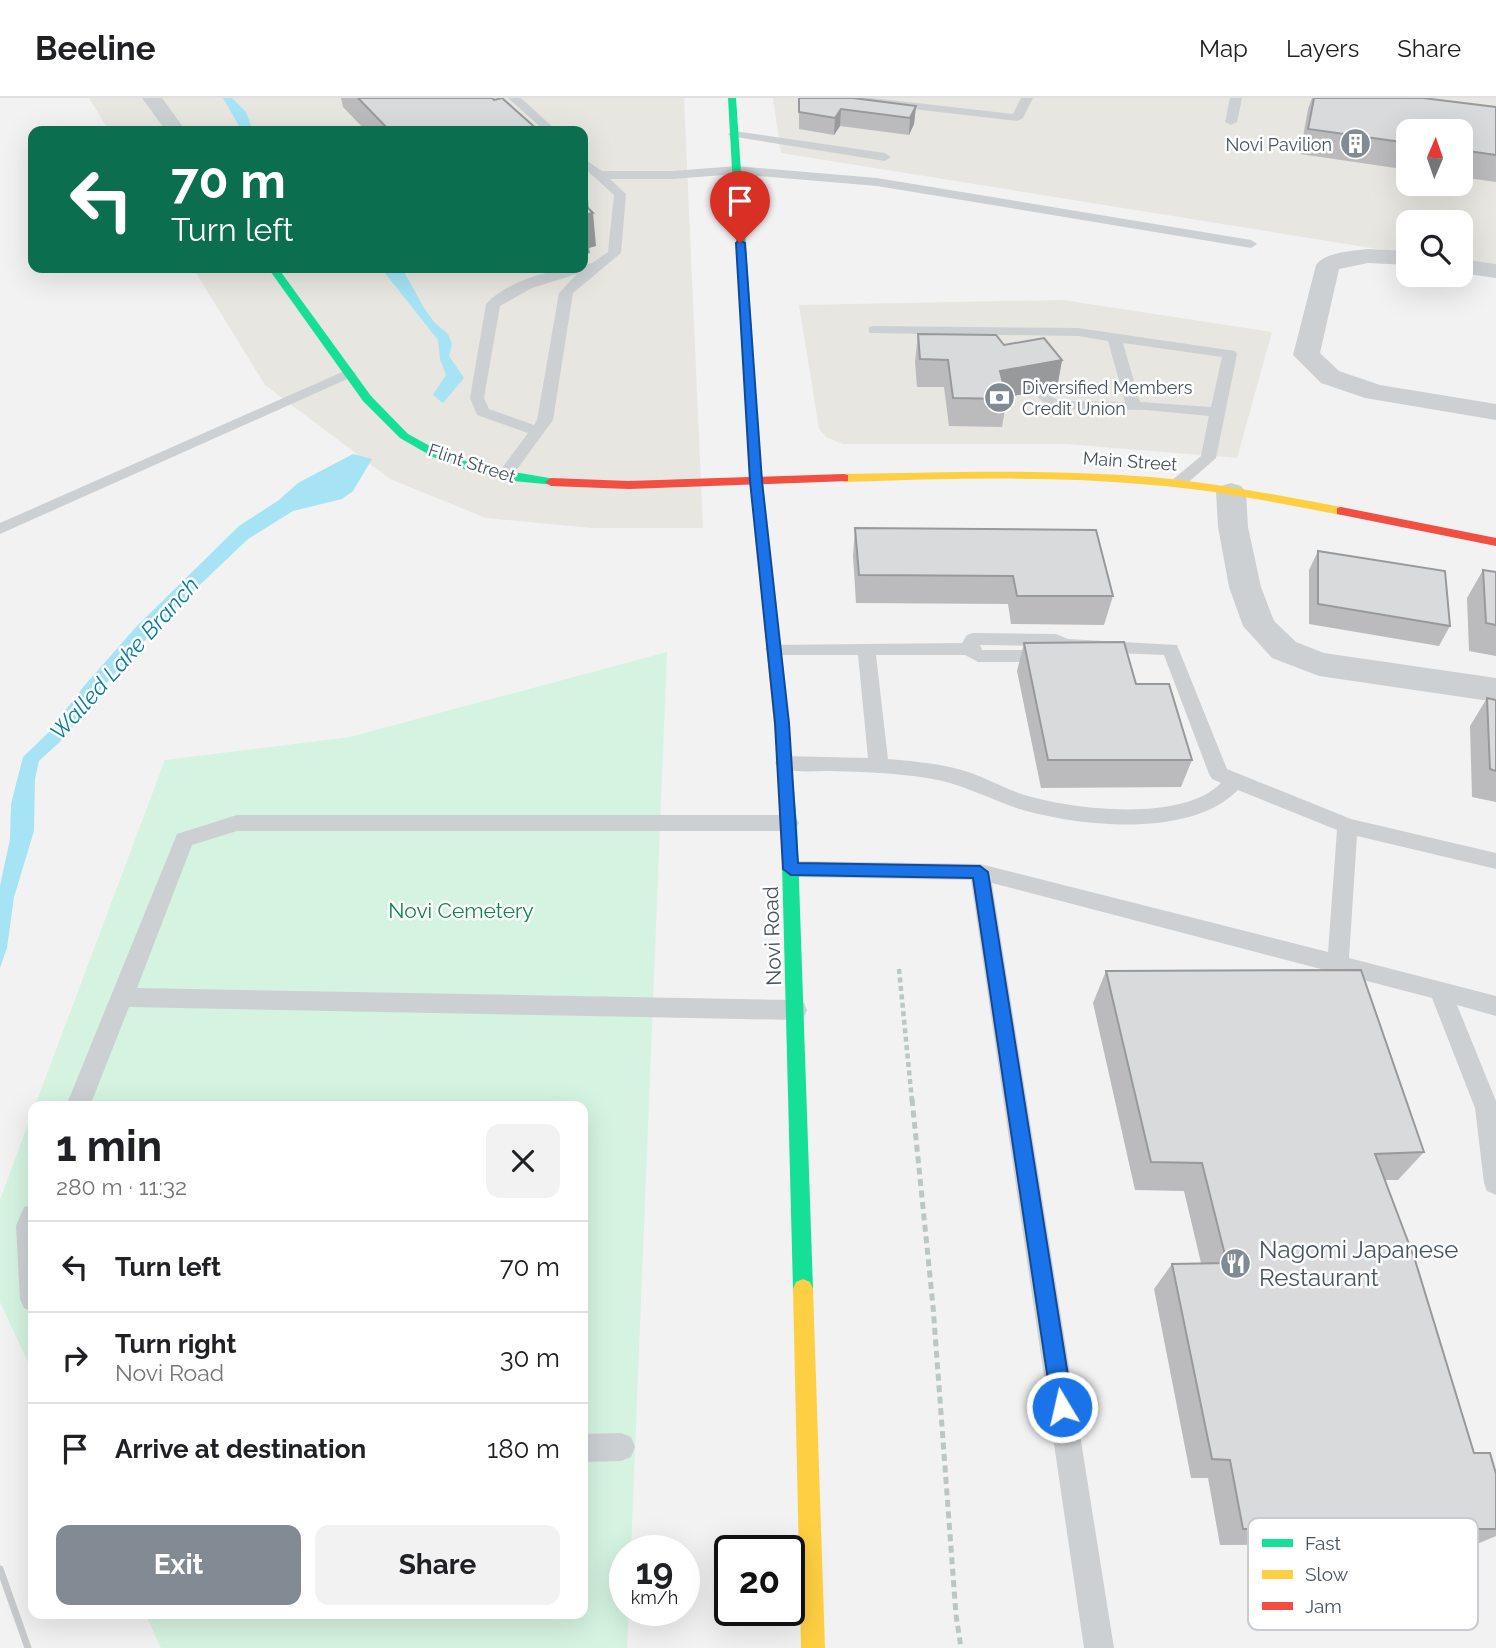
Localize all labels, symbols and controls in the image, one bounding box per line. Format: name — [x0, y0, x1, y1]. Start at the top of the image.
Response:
text: Beeline — [35, 29, 156, 68]
text: Map — [1199, 34, 1248, 63]
text: Layers — [1286, 34, 1359, 63]
text: Share — [1397, 34, 1461, 63]
north arrow — [1396, 119, 1474, 196]
map controls — [1396, 119, 1473, 287]
building icon: Novi Pavilion — [1338, 127, 1372, 161]
place label: Novi Pavilion — [1226, 134, 1332, 155]
text: 70 m — [171, 152, 286, 209]
icon: left — [56, 154, 147, 245]
pin — [710, 171, 770, 243]
icon: arrive — [721, 182, 759, 220]
button: search — [1396, 210, 1473, 287]
text: Turn left — [171, 211, 293, 248]
place label: Diversified Members Credit Union — [1022, 377, 1193, 419]
bank icon: Diversified Members Credit Union — [982, 380, 1016, 414]
street label: Flint Street — [426, 439, 518, 487]
street label: Main Street — [1082, 447, 1178, 475]
water label: Walled Lake Branch — [44, 571, 204, 745]
street label: Novi Road — [758, 886, 786, 986]
park label: Novi Cemetery — [388, 898, 534, 923]
text: 1 min — [56, 1122, 162, 1171]
button: close — [486, 1124, 560, 1198]
text: 280 m · 11:32 — [56, 1173, 187, 1200]
place label: Nagomi Japanese Restaurant — [1259, 1235, 1458, 1292]
restaurant icon: Nagomi Japanese Restaurant — [1219, 1246, 1253, 1280]
icon: left — [56, 1248, 94, 1286]
text: Turn left — [115, 1252, 221, 1282]
text: 70 m — [500, 1252, 560, 1282]
text: Turn right — [115, 1329, 236, 1359]
icon: right — [56, 1339, 94, 1377]
text: 30 m — [500, 1343, 560, 1373]
text: Novi Road — [115, 1359, 224, 1386]
position arrow — [1025, 1370, 1099, 1444]
icon: arrive — [56, 1430, 94, 1468]
text: Arrive at destination — [115, 1434, 366, 1464]
text: 180 m — [487, 1434, 560, 1464]
legend — [1248, 1518, 1478, 1630]
button: Exit — [56, 1525, 301, 1605]
button: Share — [315, 1525, 560, 1605]
text: Fast — [1305, 1532, 1341, 1554]
speed limit sign: 20 — [714, 1535, 805, 1626]
text: 19 — [636, 1551, 673, 1592]
text: Slow — [1305, 1563, 1349, 1585]
text: km/h — [631, 1587, 678, 1608]
text: Jam — [1305, 1595, 1342, 1617]

